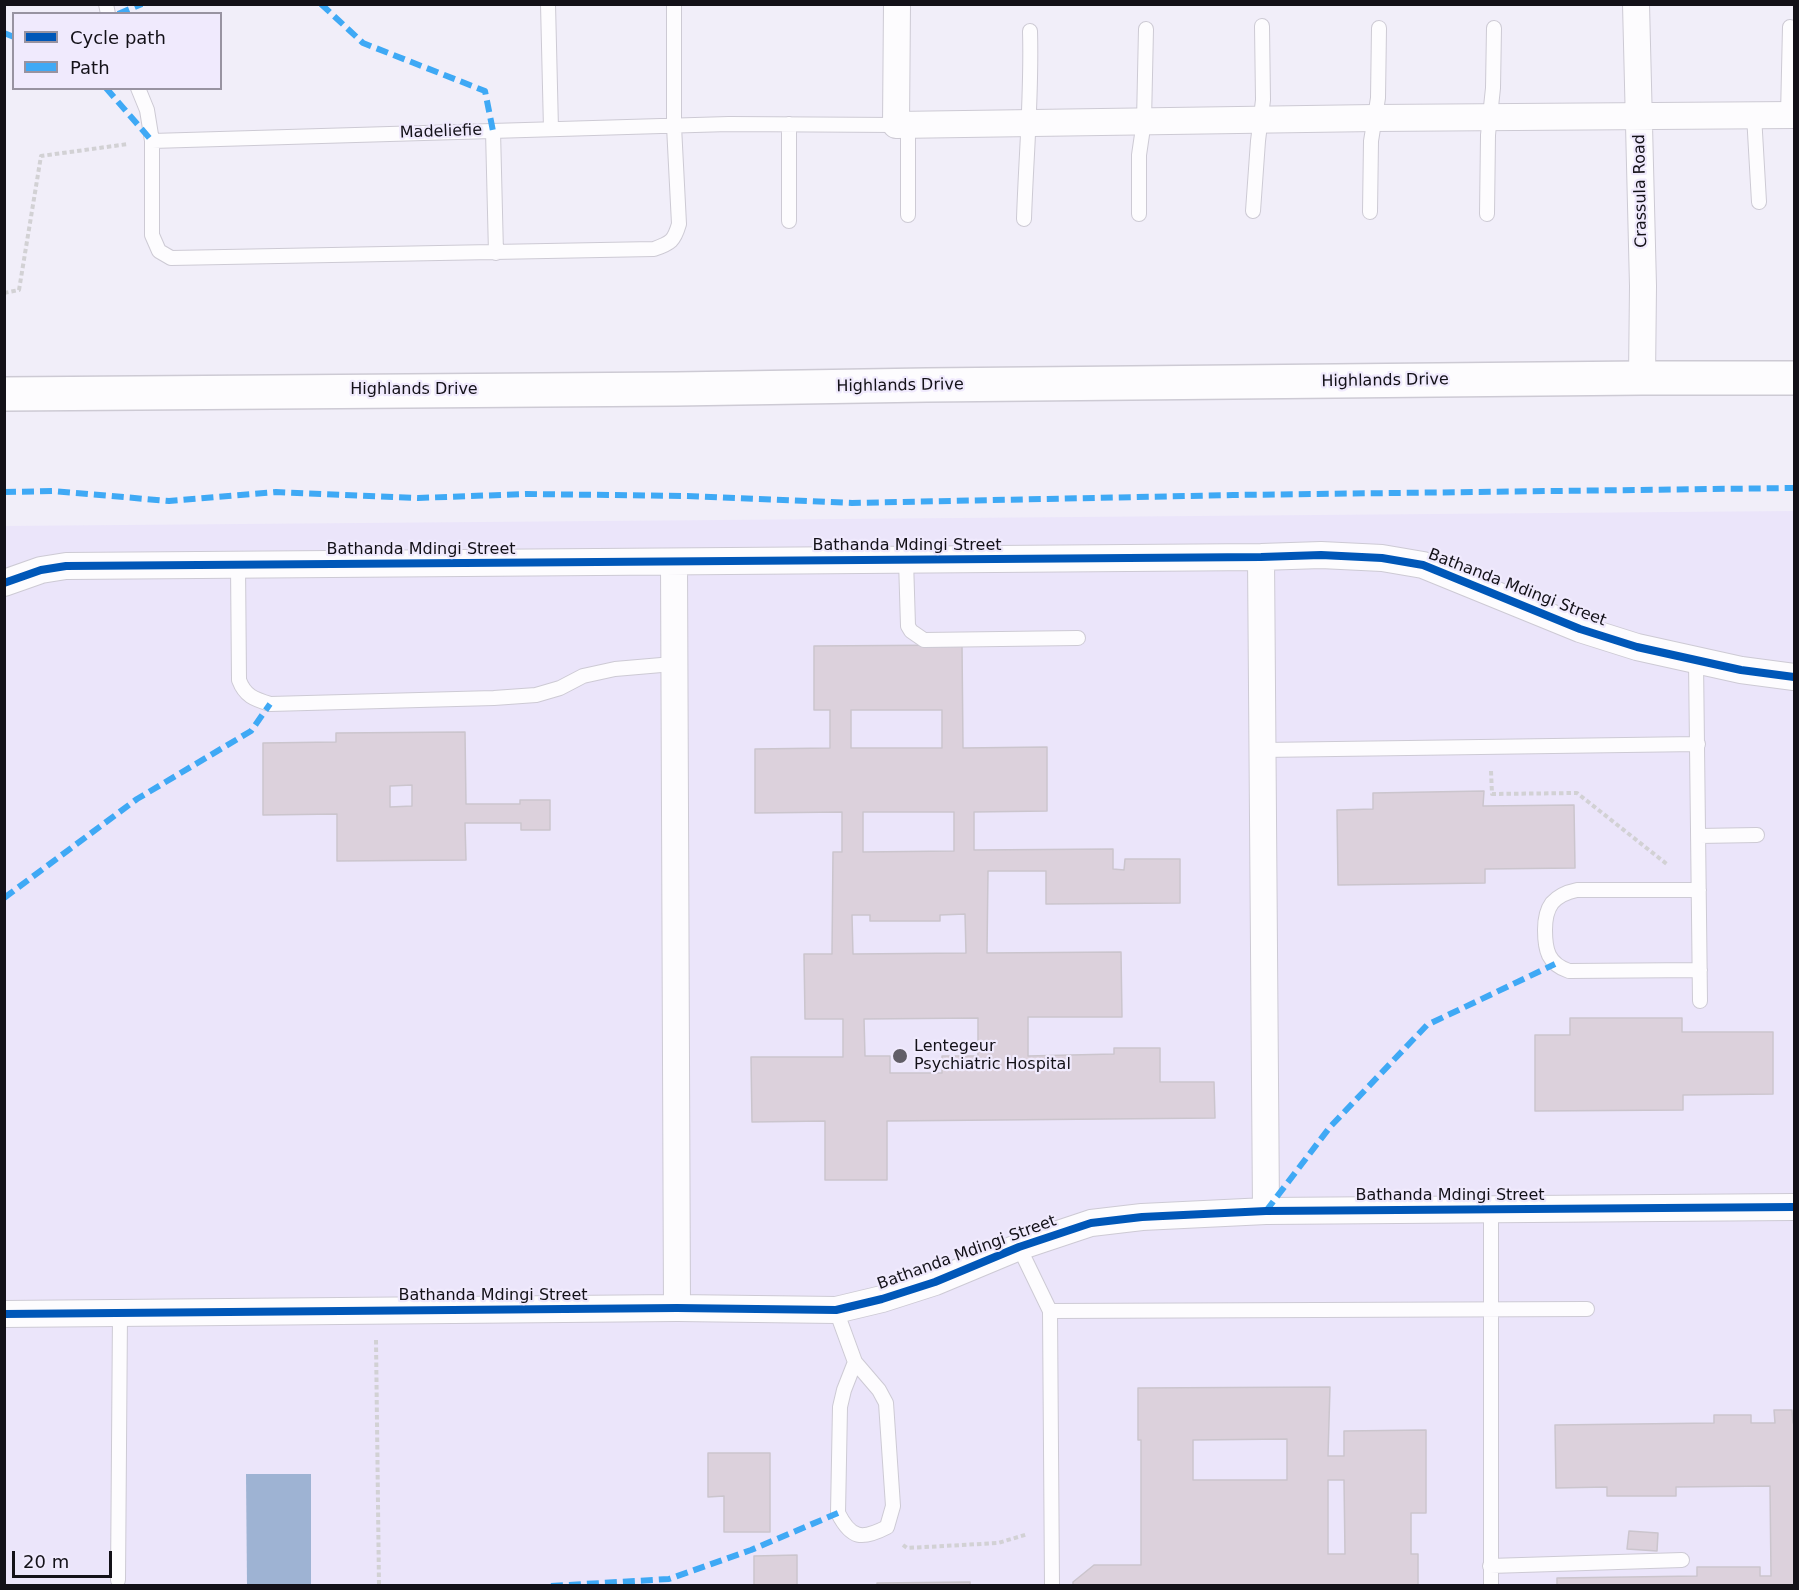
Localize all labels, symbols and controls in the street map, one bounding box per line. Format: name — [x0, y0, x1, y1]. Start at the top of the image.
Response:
legend — [12, 12, 222, 90]
text: Cycle path — [70, 27, 166, 48]
text: Path — [70, 57, 110, 78]
street label: Madeliefie — [400, 121, 482, 143]
street label: Crassula Road — [1630, 134, 1652, 248]
street label: Highlands Drive — [1321, 370, 1449, 392]
street label: Highlands Drive — [836, 375, 964, 397]
street label: Highlands Drive — [350, 380, 478, 400]
street label: Bathanda Mdingi Street — [812, 536, 1002, 556]
street label: Bathanda Mdingi Street — [326, 540, 516, 560]
street label: Bathanda Mdingi Street — [1425, 545, 1609, 631]
place label: Lentegeur Psychiatric Hospital — [914, 1037, 1071, 1075]
marker: Lentegeur Psychiatric Hospital — [891, 1047, 909, 1065]
street label: Bathanda Mdingi Street — [1355, 1186, 1545, 1206]
street label: Bathanda Mdingi Street — [875, 1212, 1059, 1294]
street label: Bathanda Mdingi Street — [398, 1286, 588, 1306]
scale bar — [15, 1539, 116, 1577]
text: 20 m — [23, 1551, 69, 1572]

